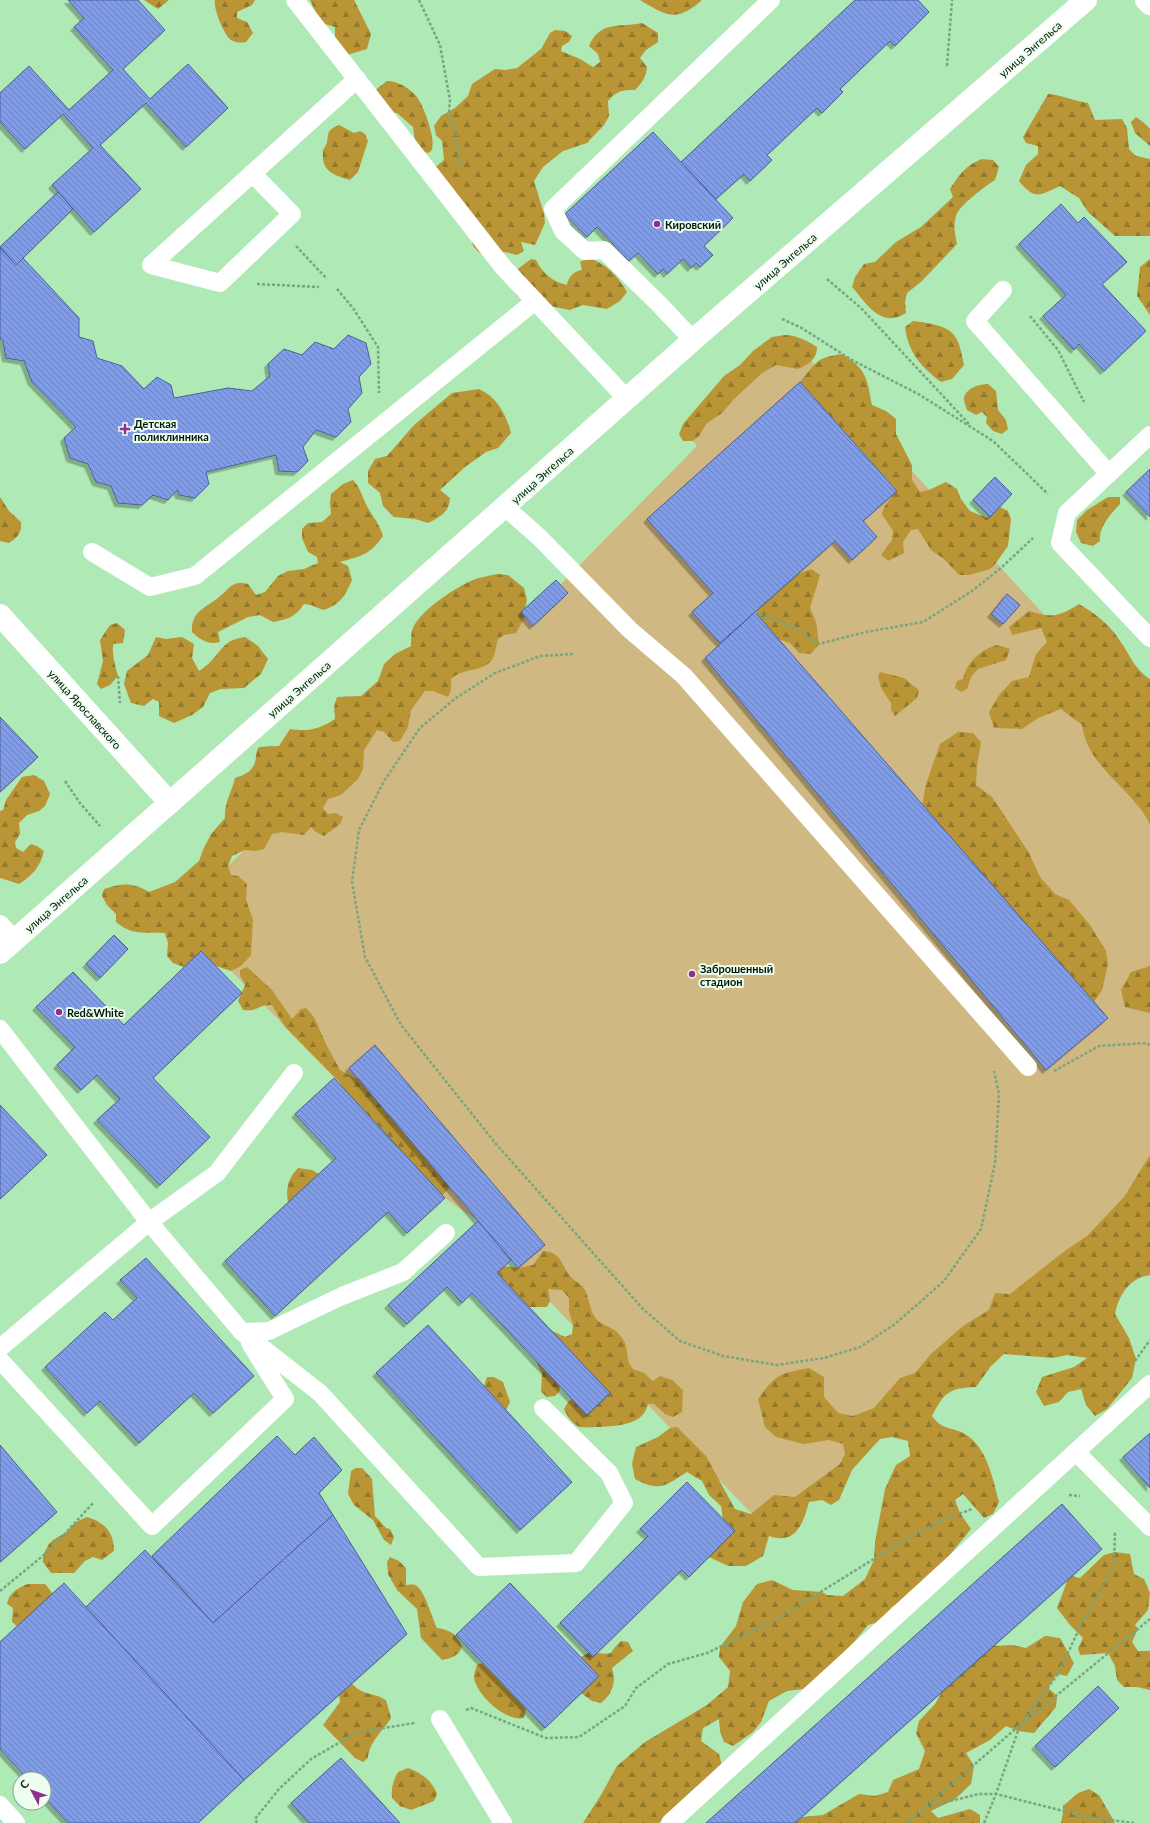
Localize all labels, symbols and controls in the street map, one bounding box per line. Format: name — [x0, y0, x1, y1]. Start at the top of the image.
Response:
street label: улица Энгельса — [996, 18, 1064, 80]
place label: Кировский — [665, 218, 721, 231]
marker: Кировский — [652, 219, 662, 229]
street label: улица Энгельса — [751, 230, 819, 292]
place label: Детская поликлинника — [134, 417, 209, 443]
marker: Детская поликлинника — [119, 423, 131, 435]
street label: улица Энгельса — [508, 444, 576, 506]
street label: улица Энгельса — [265, 658, 333, 720]
street label: улица Ярославского — [46, 667, 124, 751]
street label: улица Энгельса — [22, 873, 90, 935]
place label: Заброшенный стадион — [700, 962, 773, 988]
marker: Заброшенный стадион — [687, 969, 697, 979]
place label: Red&White — [67, 1006, 124, 1019]
marker: Red&White — [54, 1007, 64, 1017]
north arrow — [12, 1771, 52, 1811]
text: С — [17, 1777, 32, 1791]

